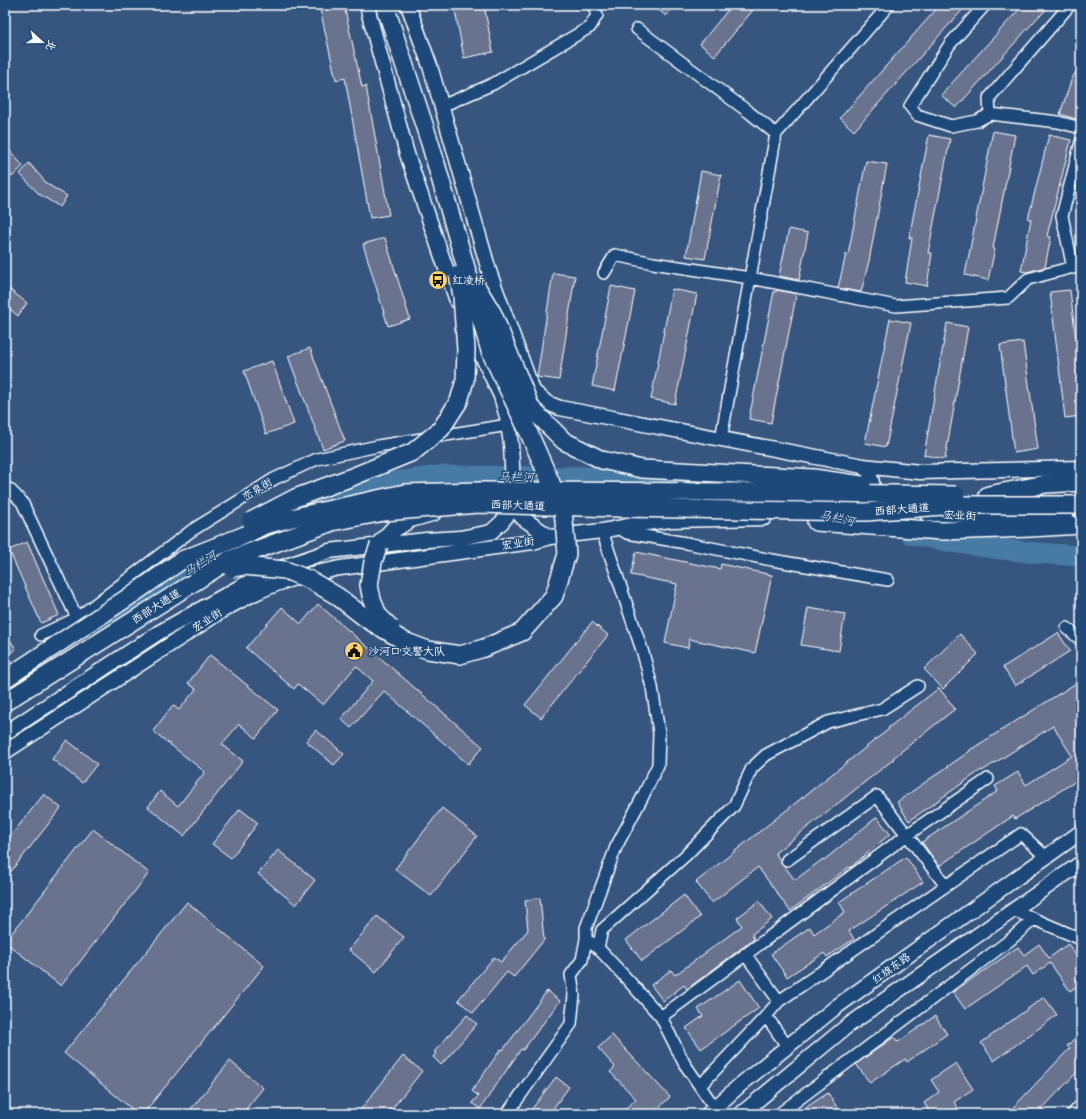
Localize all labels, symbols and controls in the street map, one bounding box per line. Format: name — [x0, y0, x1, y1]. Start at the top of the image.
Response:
north arrow — [22, 22, 62, 62]
text: 北 — [42, 38, 62, 54]
bus stop icon: 红凌桥 — [427, 269, 449, 291]
place label: 红凌桥 — [452, 271, 485, 288]
water label: 马栏河 — [498, 467, 536, 485]
street label: 峦泉街 — [238, 472, 276, 505]
street label: 西部大通道 — [490, 495, 546, 514]
street label: 西部大通道 — [874, 498, 930, 519]
water label: 马栏河 — [818, 504, 859, 530]
street label: 宏业街 — [943, 505, 978, 524]
street label: 宏业街 — [500, 531, 537, 553]
water label: 马栏河 — [179, 545, 221, 581]
street label: 西部大通道 — [128, 584, 184, 627]
street label: 宏业街 — [188, 603, 226, 636]
public building icon: 沙河口交警大队 — [343, 640, 365, 662]
place label: 沙河口交警大队 — [368, 642, 445, 659]
street label: 红旗东路 — [868, 948, 914, 987]

